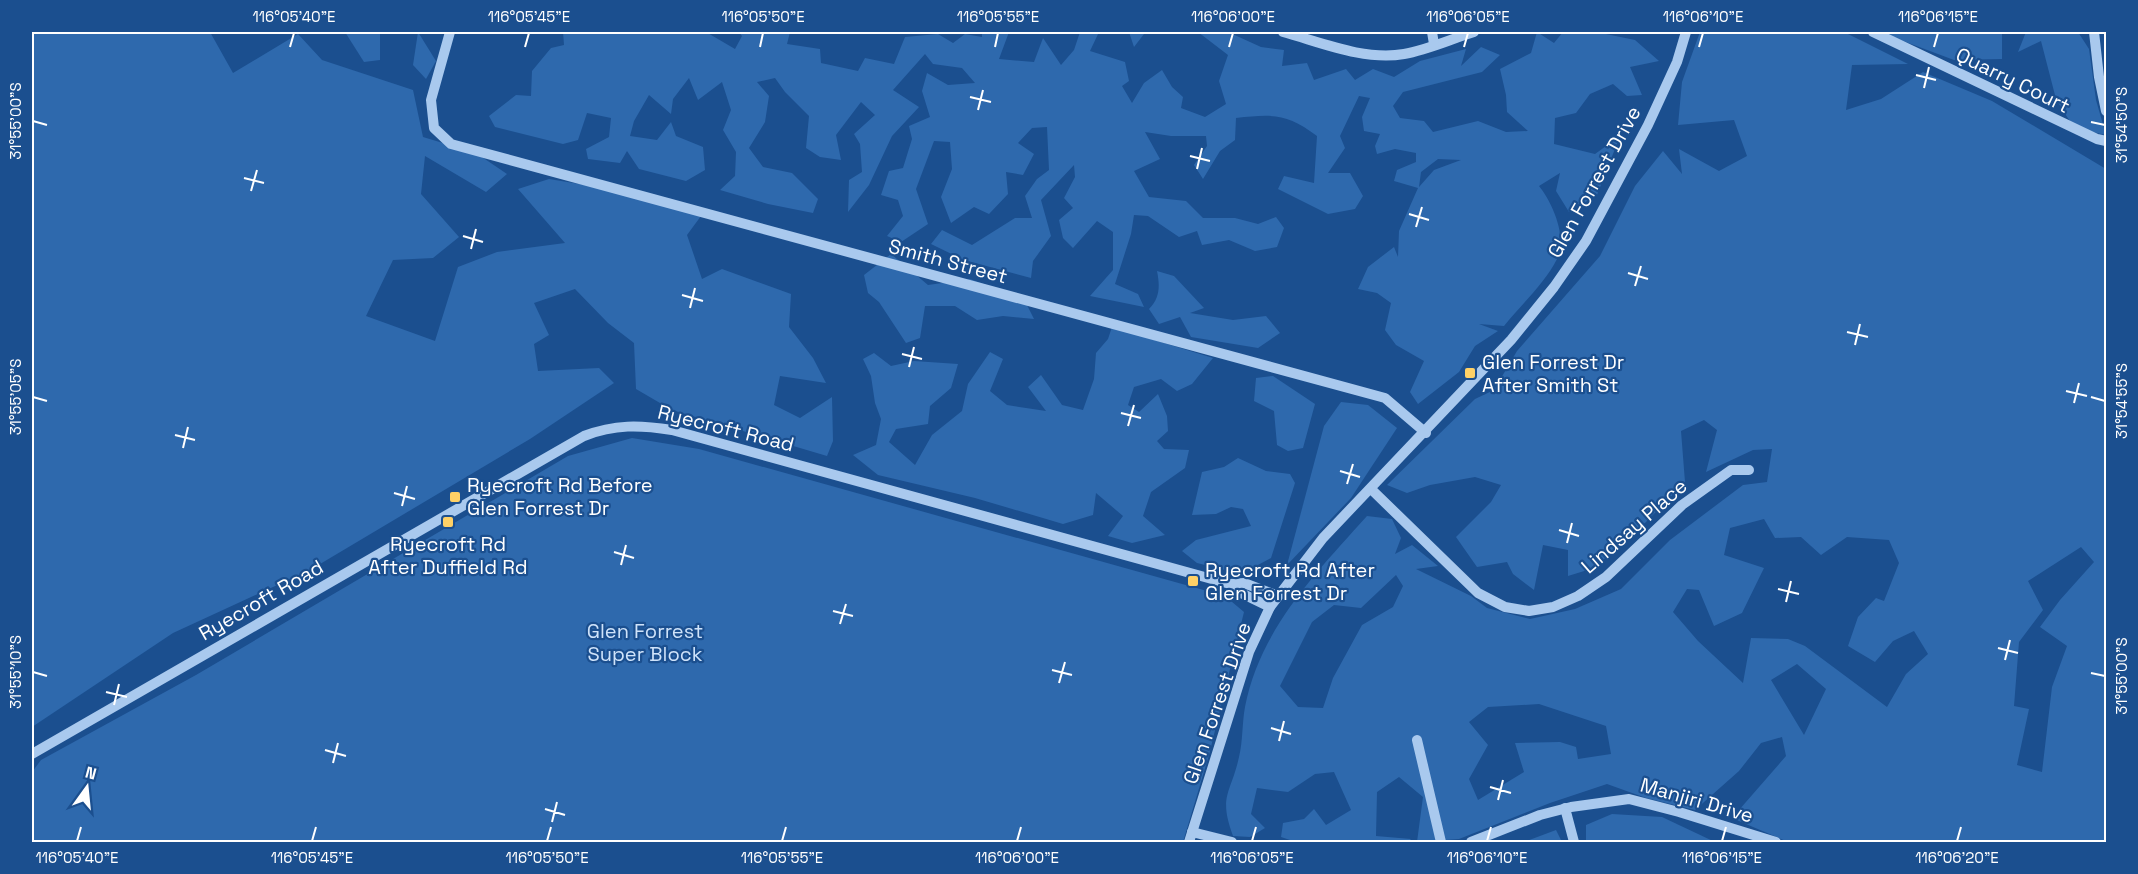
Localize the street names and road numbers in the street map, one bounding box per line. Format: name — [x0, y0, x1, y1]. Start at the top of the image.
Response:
street label: Quarry Court — [1952, 41, 2074, 119]
street label: Glen Forrest Drive — [1542, 102, 1646, 262]
street label: Smith Street — [886, 233, 1010, 289]
street label: Ryecroft Road — [655, 398, 797, 458]
street label: Lindsay Place — [1576, 473, 1692, 579]
street label: Ryecroft Road — [194, 554, 328, 646]
street label: Glen Forrest Drive — [1177, 619, 1257, 787]
street label: Manjiri Drive — [1637, 771, 1757, 829]

